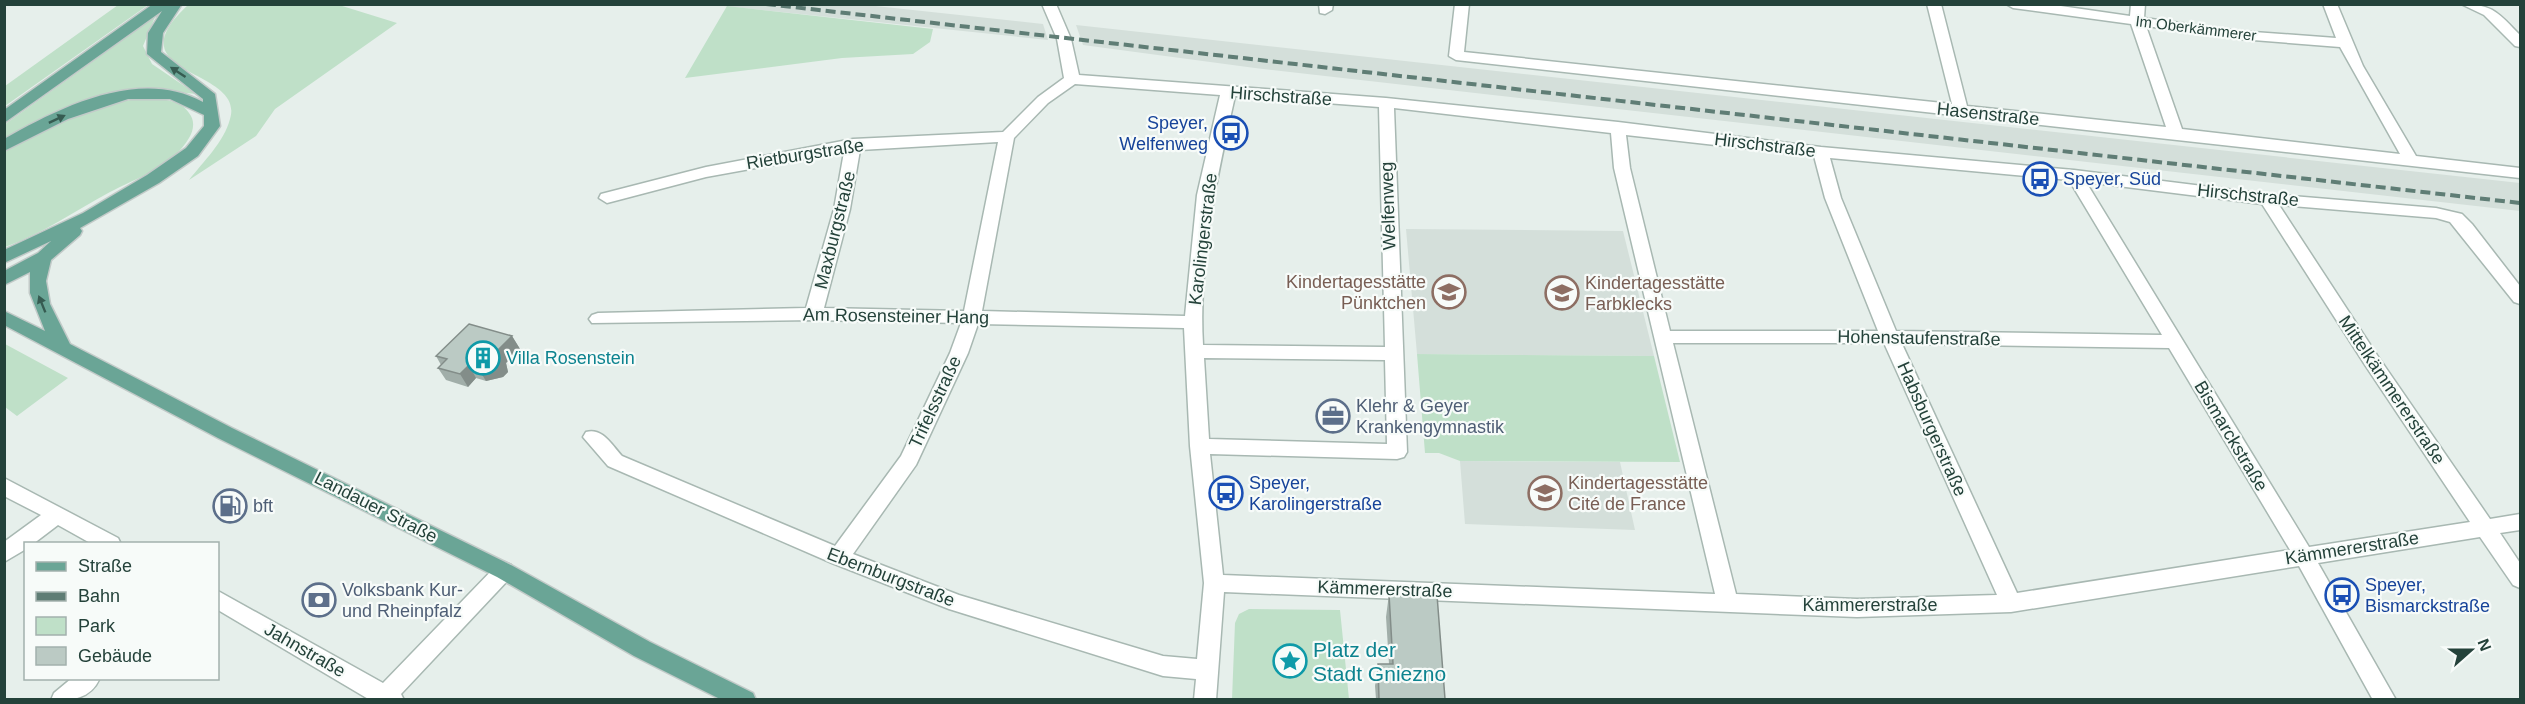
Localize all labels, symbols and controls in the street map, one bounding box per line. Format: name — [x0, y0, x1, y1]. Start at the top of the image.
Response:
street label: Im Oberkämmerer — [2135, 12, 2257, 44]
one-way arrow — [170, 66, 186, 78]
street label: Hirschstraße — [1229, 82, 1333, 110]
street label: Hasenstraße — [1936, 99, 2040, 129]
place label: Speyer, Welfenweg — [1119, 113, 1208, 154]
one-way arrow — [48, 115, 65, 124]
bus stop icon: Speyer, Welfenweg — [1213, 115, 1249, 151]
street label: Hirschstraße — [1713, 129, 1817, 161]
street label: Rietburgstraße — [745, 135, 865, 173]
street label: Welfenweg — [1376, 161, 1400, 251]
bus stop icon: Speyer, Süd — [2022, 161, 2058, 197]
street label: Maxburgstraße — [811, 169, 859, 291]
place label: Speyer, Süd — [2063, 169, 2161, 189]
street label: Karolingerstraße — [1185, 172, 1221, 306]
street label: Hirschstraße — [2196, 180, 2300, 210]
place label: Kindertagesstätte Pünktchen — [1286, 272, 1426, 313]
place label: Kindertagesstätte Farbklecks — [1585, 273, 1725, 314]
school or university icon: Kindertagesstätte Pünktchen — [1431, 274, 1467, 310]
school or university icon: Kindertagesstätte Farbklecks — [1544, 275, 1580, 311]
one-way arrow — [37, 295, 46, 313]
street label: Am Rosensteiner Hang — [803, 304, 989, 328]
street label: Mittelkämmererstraße — [2335, 312, 2449, 468]
street label: Hohenstaufenstraße — [1837, 327, 2001, 349]
building icon: Villa Rosenstein — [465, 340, 501, 376]
place label: Villa Rosenstein — [506, 348, 635, 368]
street label: Trifelsstraße — [905, 353, 965, 451]
street label: Habsburgerstraße — [1893, 359, 1971, 499]
street label: Bismarckstraße — [2190, 377, 2272, 495]
place label: Klehr & Geyer Krankengymnastik — [1356, 396, 1505, 437]
office icon: Klehr & Geyer Krankengymnastik — [1315, 398, 1351, 434]
street label: Landauer Straße — [311, 467, 441, 547]
place label: Speyer, Karolingerstraße — [1249, 473, 1382, 514]
place label: Kindertagesstätte Cité de France — [1568, 473, 1708, 514]
bus stop icon: Speyer, Karolingerstraße — [1208, 475, 1244, 511]
school or university icon: Kindertagesstätte Cité de France — [1527, 475, 1563, 511]
fuel station icon: bft — [212, 488, 248, 524]
place label: bft — [253, 496, 273, 516]
street label: Kämmererstraße — [2284, 528, 2420, 568]
legend — [24, 542, 219, 680]
street label: Ebernburgstraße — [824, 543, 958, 611]
text: Straße — [78, 556, 132, 576]
place label: Speyer, Bismarckstraße — [2365, 575, 2490, 616]
street label: Kämmererstraße — [1317, 577, 1453, 601]
bus stop icon: Speyer, Bismarckstraße — [2324, 577, 2360, 613]
place label: Volksbank Kur- und Rheinpfalz — [342, 580, 463, 621]
bank icon: Volksbank Kur- und Rheinpfalz — [301, 582, 337, 618]
text: Bahn — [78, 586, 120, 606]
street label: Kämmererstraße — [1802, 595, 1938, 615]
text: Park — [78, 616, 116, 636]
street label: Jahnstraße — [261, 619, 349, 681]
north arrow — [2441, 620, 2501, 680]
text: N — [2475, 636, 2495, 653]
place label: Platz der Stadt Gniezno — [1313, 638, 1446, 685]
place icon: Platz der Stadt Gniezno — [1272, 643, 1308, 679]
text: Gebäude — [78, 646, 152, 666]

